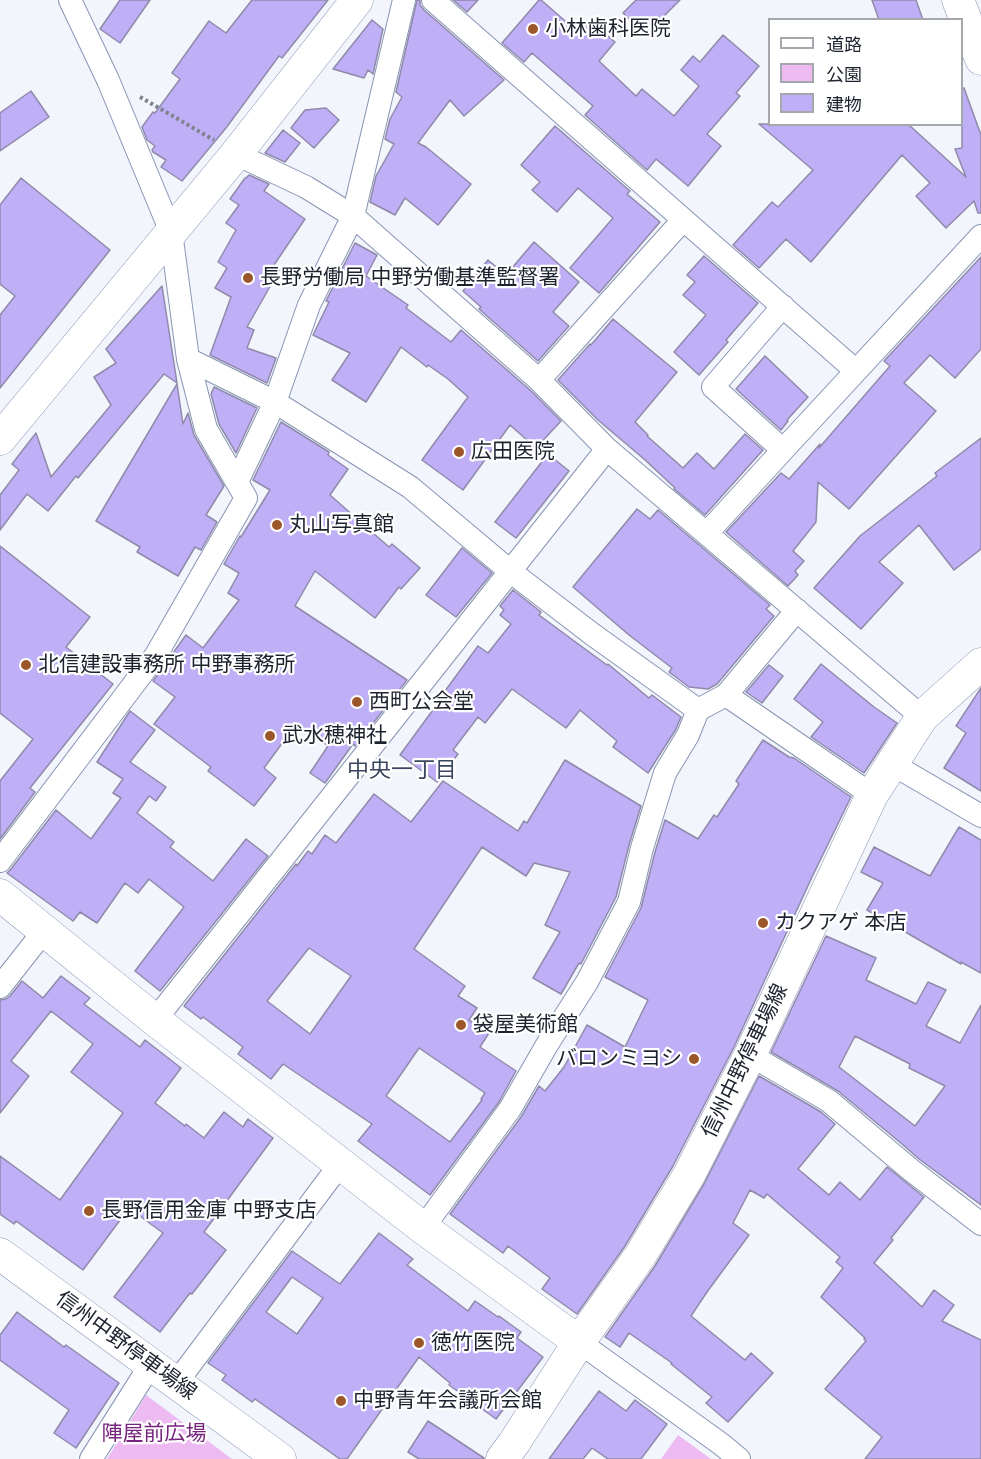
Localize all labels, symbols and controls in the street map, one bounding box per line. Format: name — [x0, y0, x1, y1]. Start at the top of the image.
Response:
place label: 小林歯科医院 — [545, 16, 671, 42]
legend — [768, 18, 963, 126]
marker: 小林歯科医院 — [526, 22, 540, 36]
text: 道路 — [826, 34, 862, 56]
text: 公園 — [826, 64, 862, 86]
text: 建物 — [826, 94, 862, 116]
place label: 長野労働局 中野労働基準監督署 — [260, 265, 560, 291]
marker: 長野労働局 中野労働基準監督署 — [241, 271, 255, 285]
place label: 広田医院 — [471, 439, 555, 465]
marker: 広田医院 — [452, 445, 466, 459]
place label: 丸山写真館 — [289, 512, 394, 538]
marker: 丸山写真館 — [270, 518, 284, 532]
place label: 北信建設事務所 中野事務所 — [38, 652, 296, 678]
marker: 北信建設事務所 中野事務所 — [19, 658, 33, 672]
place label: 西町公会堂 — [369, 689, 474, 715]
marker: 西町公会堂 — [350, 695, 364, 709]
place label: 武水穂神社 — [282, 723, 387, 749]
marker: 武水穂神社 — [263, 729, 277, 743]
district label: 中央一丁目 — [347, 758, 457, 784]
place label: カクアゲ 本店 — [775, 910, 907, 936]
marker: カクアゲ 本店 — [756, 916, 770, 930]
street label: 信州中野停車場線 — [697, 980, 793, 1142]
place label: 袋屋美術館 — [473, 1012, 578, 1038]
marker: 袋屋美術館 — [454, 1018, 468, 1032]
place label: バロンミヨシ — [556, 1046, 682, 1072]
marker: バロンミヨシ — [687, 1052, 701, 1066]
place label: 長野信用金庫 中野支店 — [101, 1198, 317, 1224]
marker: 長野信用金庫 中野支店 — [82, 1204, 96, 1218]
street label: 信州中野停車場線 — [51, 1286, 201, 1406]
place label: 徳竹医院 — [431, 1330, 515, 1356]
marker: 徳竹医院 — [412, 1336, 426, 1350]
place label: 中野青年会議所会館 — [353, 1388, 542, 1414]
marker: 中野青年会議所会館 — [334, 1394, 348, 1408]
park label: 陣屋前広場 — [102, 1421, 206, 1447]

